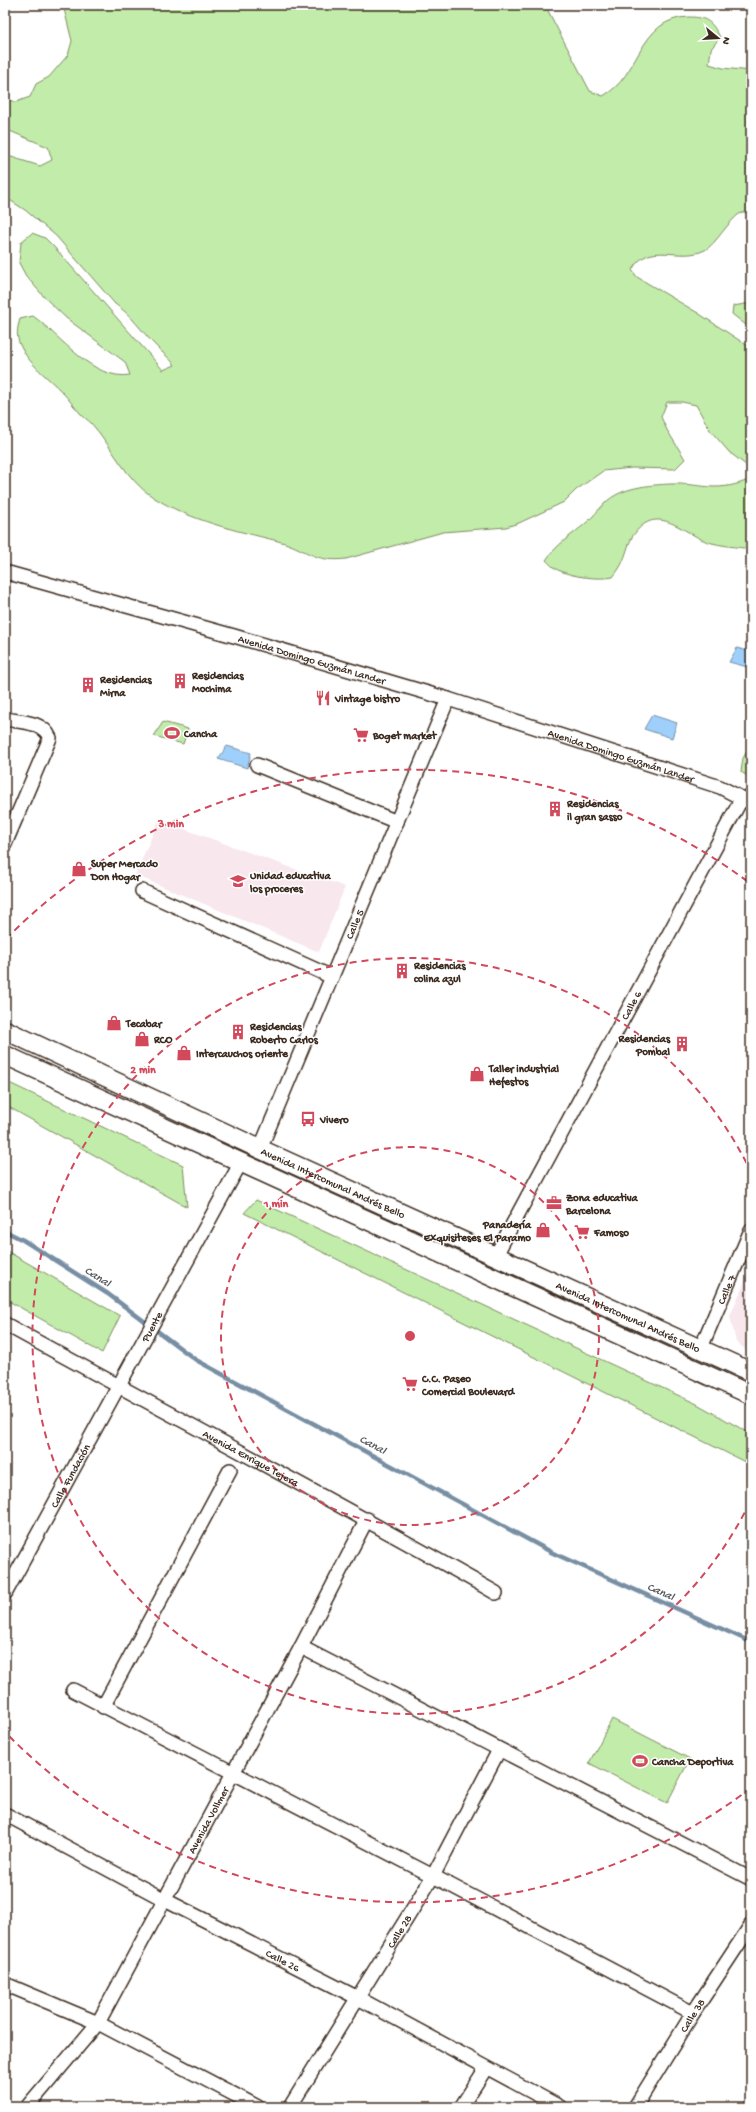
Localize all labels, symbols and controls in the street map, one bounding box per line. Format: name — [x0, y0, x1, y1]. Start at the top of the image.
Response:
north arrow — [698, 18, 738, 58]
text: N — [719, 35, 732, 46]
street label: Avenida Domingo Guzmán Lander — [236, 634, 387, 689]
place label: Residencias Mochima — [191, 671, 244, 696]
building icon: Residencias Mochima — [171, 672, 189, 690]
place label: Residencias Mirna — [99, 675, 152, 700]
building icon: Residencias Mirna — [79, 676, 97, 694]
restaurant icon: Vintage bistro — [314, 689, 332, 707]
place label: Vintage bistro — [334, 693, 400, 707]
sports icon: Cancha — [163, 724, 181, 742]
supermarket icon: Boget market — [352, 726, 370, 744]
street label: Avenida Domingo Guzmán Lander — [546, 728, 696, 787]
place label: Cancha — [183, 729, 218, 741]
place label: Boget market — [372, 730, 438, 744]
place label: Residencias il gran sasso — [566, 799, 623, 825]
building icon: Residencias il gran sasso — [546, 800, 564, 818]
text: 3 min — [157, 818, 184, 832]
place label: Super Mercado Don Hogar — [90, 859, 158, 885]
shop icon: Super Mercado Don Hogar — [70, 860, 88, 878]
place label: Unidad educativa los proceres — [249, 870, 331, 896]
school or university icon: Unidad educativa los proceres — [229, 872, 247, 890]
street label: Calle 5 — [344, 908, 368, 941]
place label: Residencias colina azul — [413, 961, 466, 986]
building icon: Residencias colina azul — [393, 962, 411, 980]
street label: Calle 6 — [620, 989, 645, 1022]
shop icon: Tecabar — [105, 1014, 123, 1032]
place label: Tecabar — [125, 1019, 163, 1031]
place label: Residencias Roberto Carlos — [249, 1022, 319, 1047]
building icon: Residencias Roberto Carlos — [229, 1023, 247, 1041]
shop icon: RCO — [133, 1030, 151, 1048]
place label: Residencias Pombal — [617, 1034, 671, 1059]
place label: RCO — [153, 1035, 173, 1047]
building icon: Residencias Pombal — [673, 1035, 691, 1053]
shop icon: Intercauchos oriente — [175, 1044, 193, 1062]
place label: Intercauchos oriente — [196, 1048, 289, 1061]
place label: Taller industrial Hefestos — [488, 1063, 560, 1089]
text: 2 min — [130, 1064, 156, 1078]
shop icon: Taller industrial Hefestos — [468, 1065, 486, 1083]
bus stop icon: Vivero — [299, 1110, 317, 1128]
place label: Vivero — [319, 1115, 349, 1127]
street label: Avenida Intercomunal Andrés Bello — [259, 1146, 407, 1222]
place label: Zona educativa Barcelona — [565, 1192, 639, 1218]
office icon: Zona educativa Barcelona — [545, 1194, 563, 1212]
text: 1 min — [263, 1198, 289, 1212]
place label: Panadería Exquisiteses El Paramo — [423, 1219, 532, 1246]
shop icon: Panadería Exquisiteses El Paramo — [534, 1221, 552, 1239]
supermarket icon: Famoso — [573, 1223, 591, 1241]
place label: Famoso — [593, 1228, 629, 1240]
water label: Canal — [81, 1264, 114, 1292]
street label: Calle 7 — [716, 1273, 739, 1307]
street label: Avenida Intercomunal Andrés Bello — [554, 1280, 702, 1356]
street label: Puente — [140, 1310, 166, 1345]
centre of rings — [403, 1329, 417, 1343]
place label: C.C. Paseo Comercial Boulevard — [421, 1374, 516, 1399]
supermarket icon: C.C. Paseo Comercial Boulevard — [401, 1375, 419, 1393]
street label: Avenida Enrique Tejera — [200, 1429, 301, 1490]
water label: Canal — [356, 1433, 389, 1459]
street label: Calle Fundación — [49, 1442, 94, 1511]
water label: Canal — [644, 1581, 677, 1606]
sports icon: Cancha Deportiva — [631, 1752, 649, 1770]
place label: Cancha Deportiva — [651, 1756, 734, 1769]
street label: Avenida Vollmer — [187, 1784, 233, 1856]
street label: Calle 28 — [386, 1913, 415, 1951]
street label: Calle 26 — [263, 1948, 301, 1975]
street label: Calle 38 — [679, 1997, 709, 2035]

